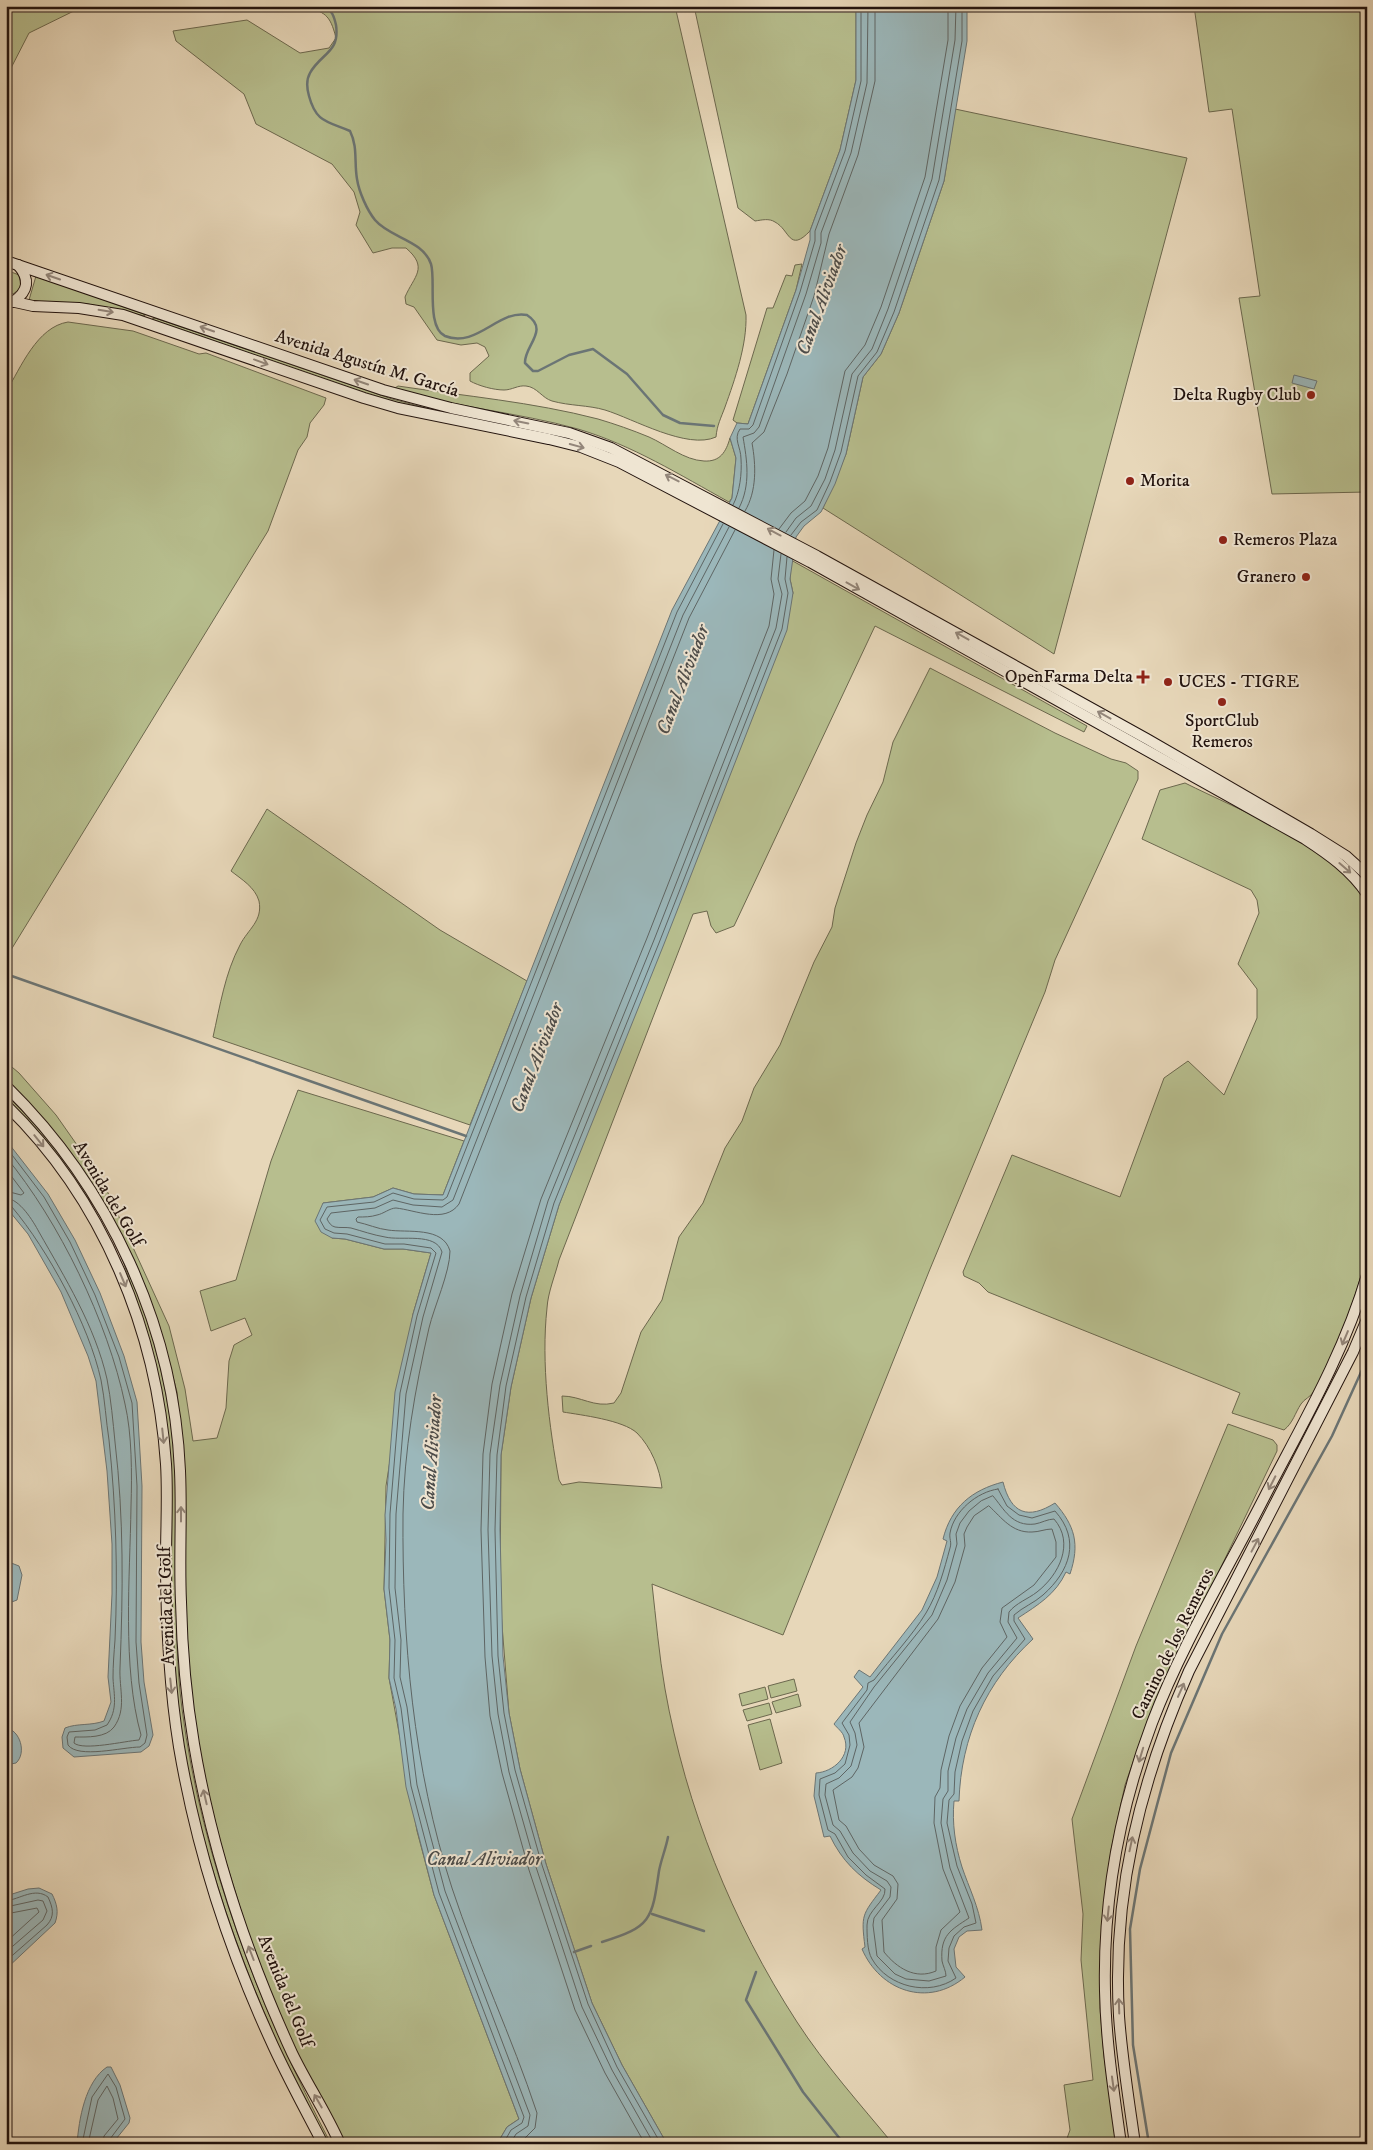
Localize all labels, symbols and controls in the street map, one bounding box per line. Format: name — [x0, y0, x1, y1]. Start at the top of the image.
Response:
water label: Canal Aliviador — [791, 240, 853, 358]
one-way arrow — [46, 272, 62, 281]
one-way arrow — [98, 307, 114, 317]
one-way arrow — [199, 324, 215, 334]
street label: Avenida Agustín M. García — [272, 326, 462, 403]
one-way arrow — [252, 358, 268, 367]
one-way arrow — [354, 377, 369, 386]
place label: Delta Rugby Club — [1173, 384, 1301, 406]
marker: Delta Rugby Club — [1305, 389, 1317, 401]
one-way arrow — [513, 417, 529, 426]
one-way arrow — [568, 442, 584, 452]
place label: Morita — [1140, 470, 1190, 492]
one-way arrow — [665, 473, 680, 482]
marker: Morita — [1124, 475, 1136, 487]
one-way arrow — [767, 527, 782, 537]
place label: Remeros Plaza — [1233, 529, 1338, 551]
marker: Remeros Plaza — [1217, 534, 1229, 546]
place label: Granero — [1237, 566, 1296, 588]
marker: Granero — [1300, 571, 1312, 583]
one-way arrow — [845, 581, 860, 591]
water label: Canal Aliviador — [652, 620, 715, 738]
one-way arrow — [955, 631, 970, 640]
place label: OpenFarma Delta — [1005, 666, 1133, 688]
marker: OpenFarma Delta — [1137, 671, 1149, 683]
place label: UCES - TIGRE — [1178, 671, 1299, 693]
marker: UCES - TIGRE — [1162, 676, 1174, 688]
marker: SportClub Remeros — [1216, 696, 1228, 708]
one-way arrow — [1097, 710, 1112, 719]
place label: SportClub Remeros — [1185, 710, 1259, 753]
one-way arrow — [1338, 862, 1351, 874]
water label: Canal Aliviador — [506, 998, 569, 1116]
one-way arrow — [34, 1134, 45, 1147]
street label: Avenida del Golf — [68, 1137, 150, 1253]
one-way arrow — [119, 1272, 129, 1287]
one-way arrow — [1340, 1330, 1350, 1345]
water label: Canal Aliviador — [416, 1392, 448, 1511]
one-way arrow — [158, 1428, 168, 1444]
one-way arrow — [1267, 1475, 1277, 1490]
one-way arrow — [176, 1506, 186, 1522]
one-way arrow — [1251, 1538, 1260, 1553]
street label: Avenida del Golf — [154, 1543, 180, 1666]
street label: Camino de los Remeros — [1127, 1565, 1219, 1723]
one-way arrow — [166, 1678, 176, 1694]
one-way arrow — [1177, 1683, 1187, 1698]
one-way arrow — [1136, 1747, 1146, 1763]
one-way arrow — [200, 1790, 209, 1806]
one-way arrow — [1127, 1836, 1137, 1852]
water label: Canal Aliviador — [426, 1848, 544, 1871]
one-way arrow — [1103, 1905, 1113, 1921]
street label: Avenida del Golf — [252, 1932, 319, 2053]
one-way arrow — [245, 1946, 255, 1961]
one-way arrow — [1114, 1998, 1123, 2014]
one-way arrow — [1108, 2075, 1118, 2091]
one-way arrow — [312, 2094, 322, 2108]

